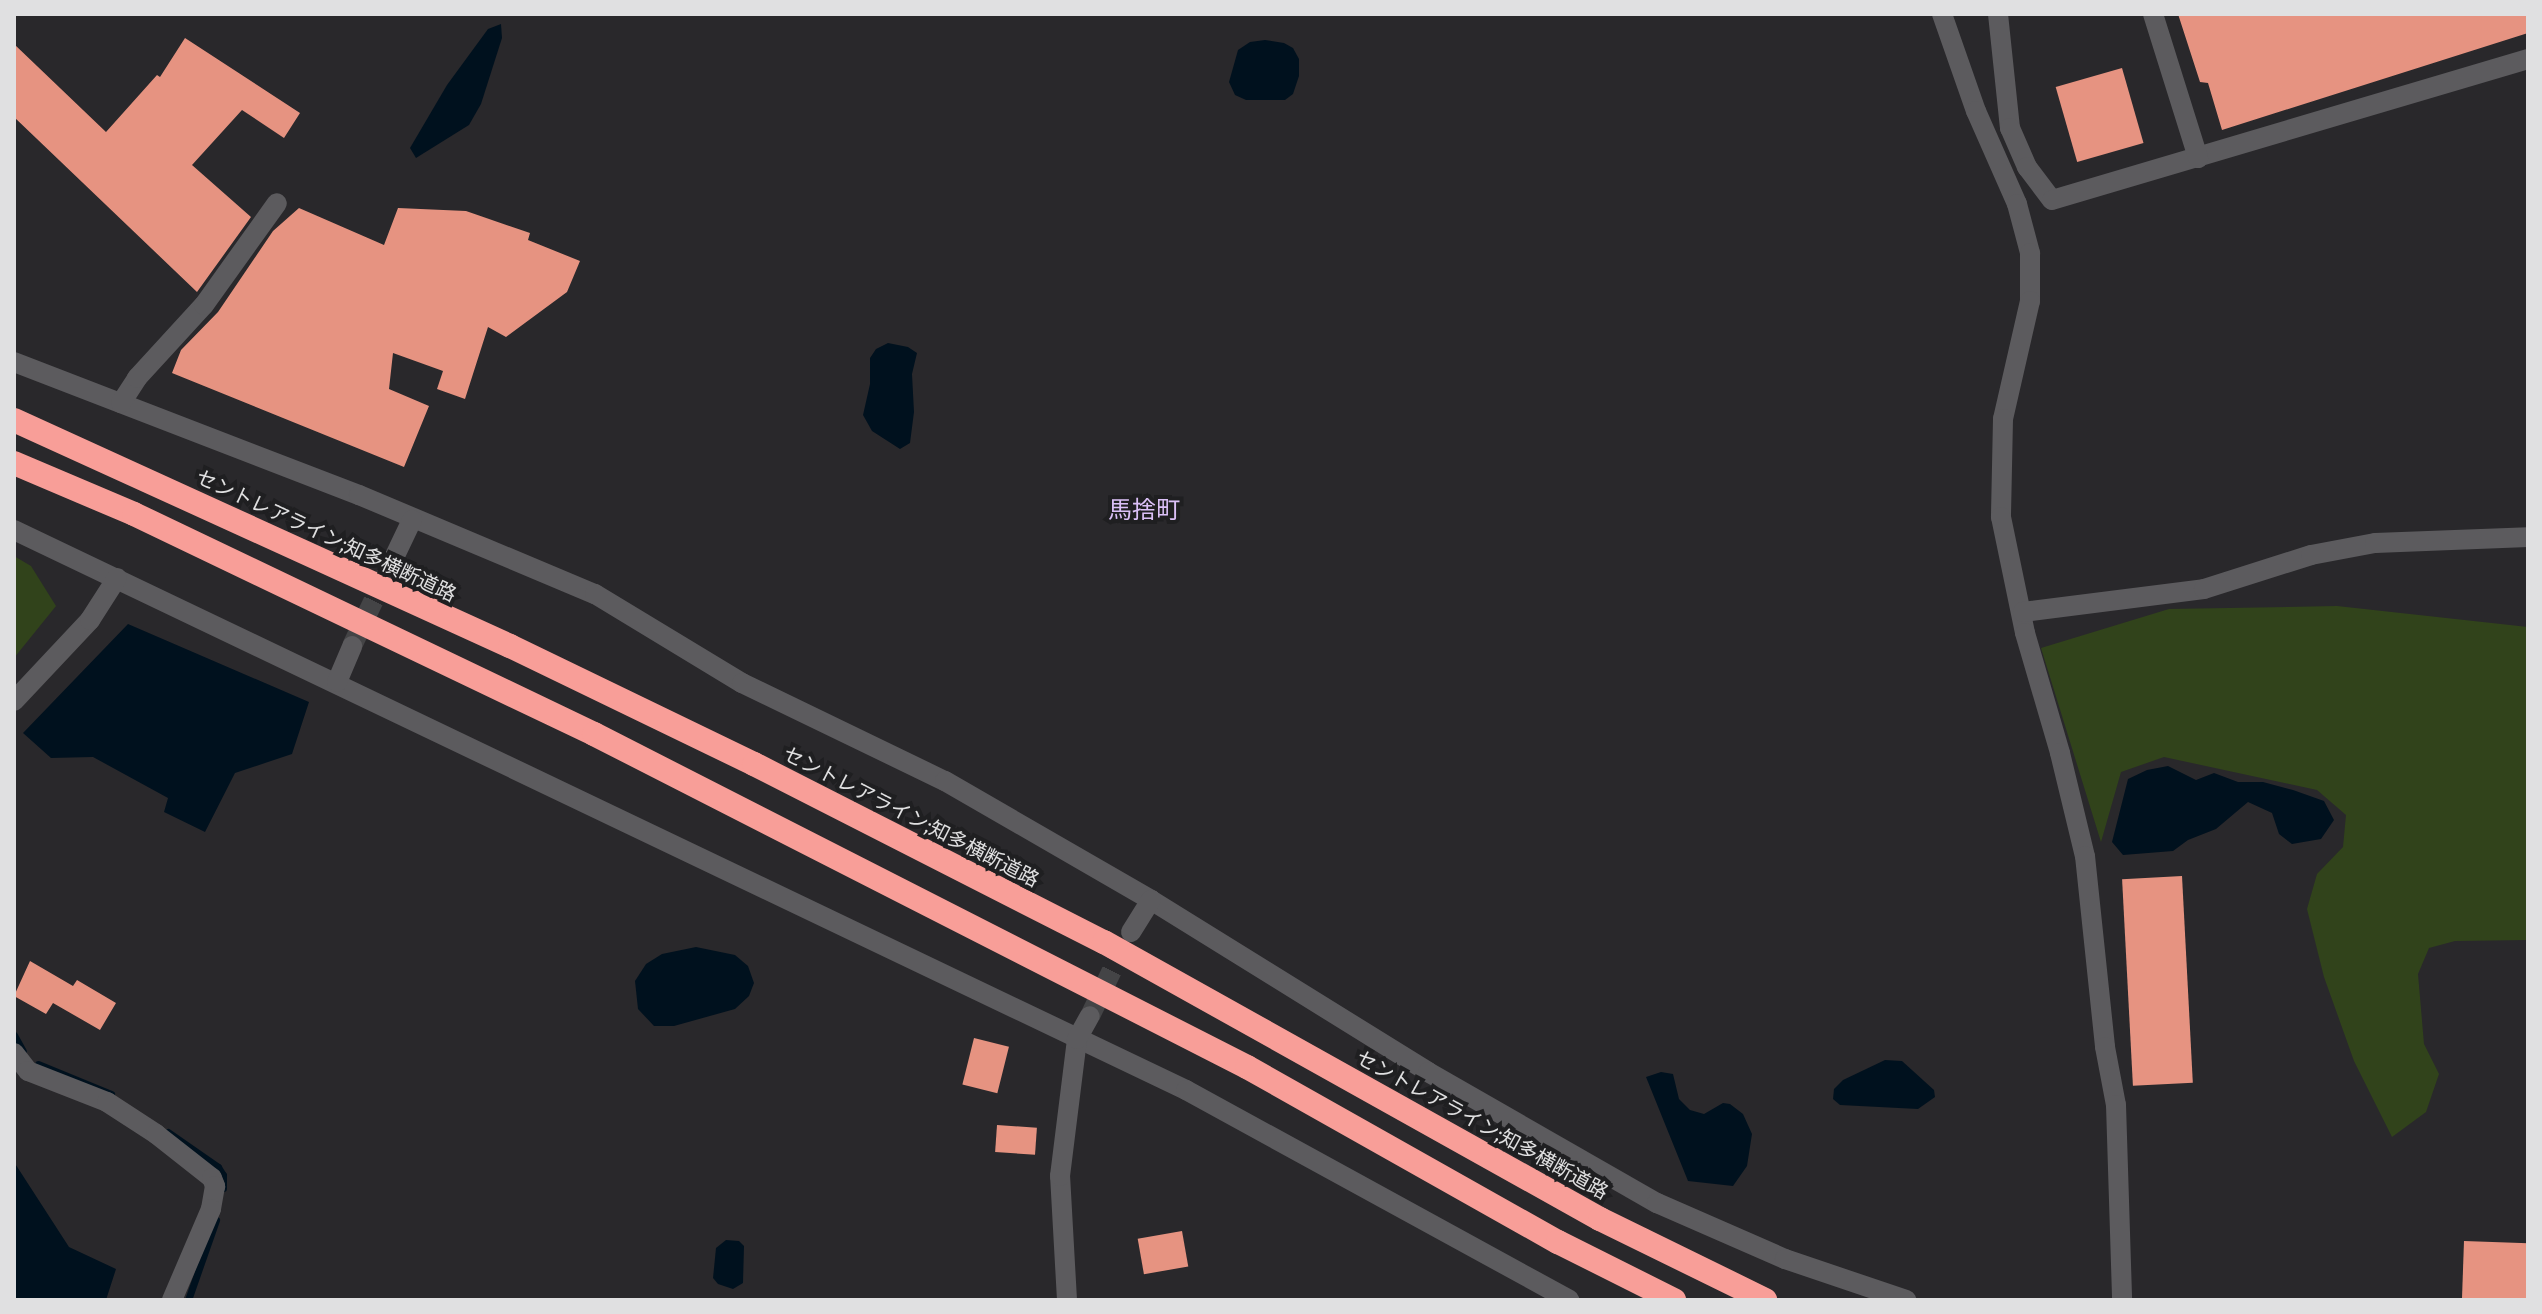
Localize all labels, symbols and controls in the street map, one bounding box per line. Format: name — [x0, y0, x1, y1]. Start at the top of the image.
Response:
street label: セントレアライン;知多横断道路 — [192, 465, 460, 607]
district label: 馬捨町 — [1108, 497, 1180, 525]
street label: セントレアライン;知多横断道路 — [779, 742, 1043, 892]
street label: セントレアライン;知多横断道路 — [1352, 1046, 1612, 1204]

